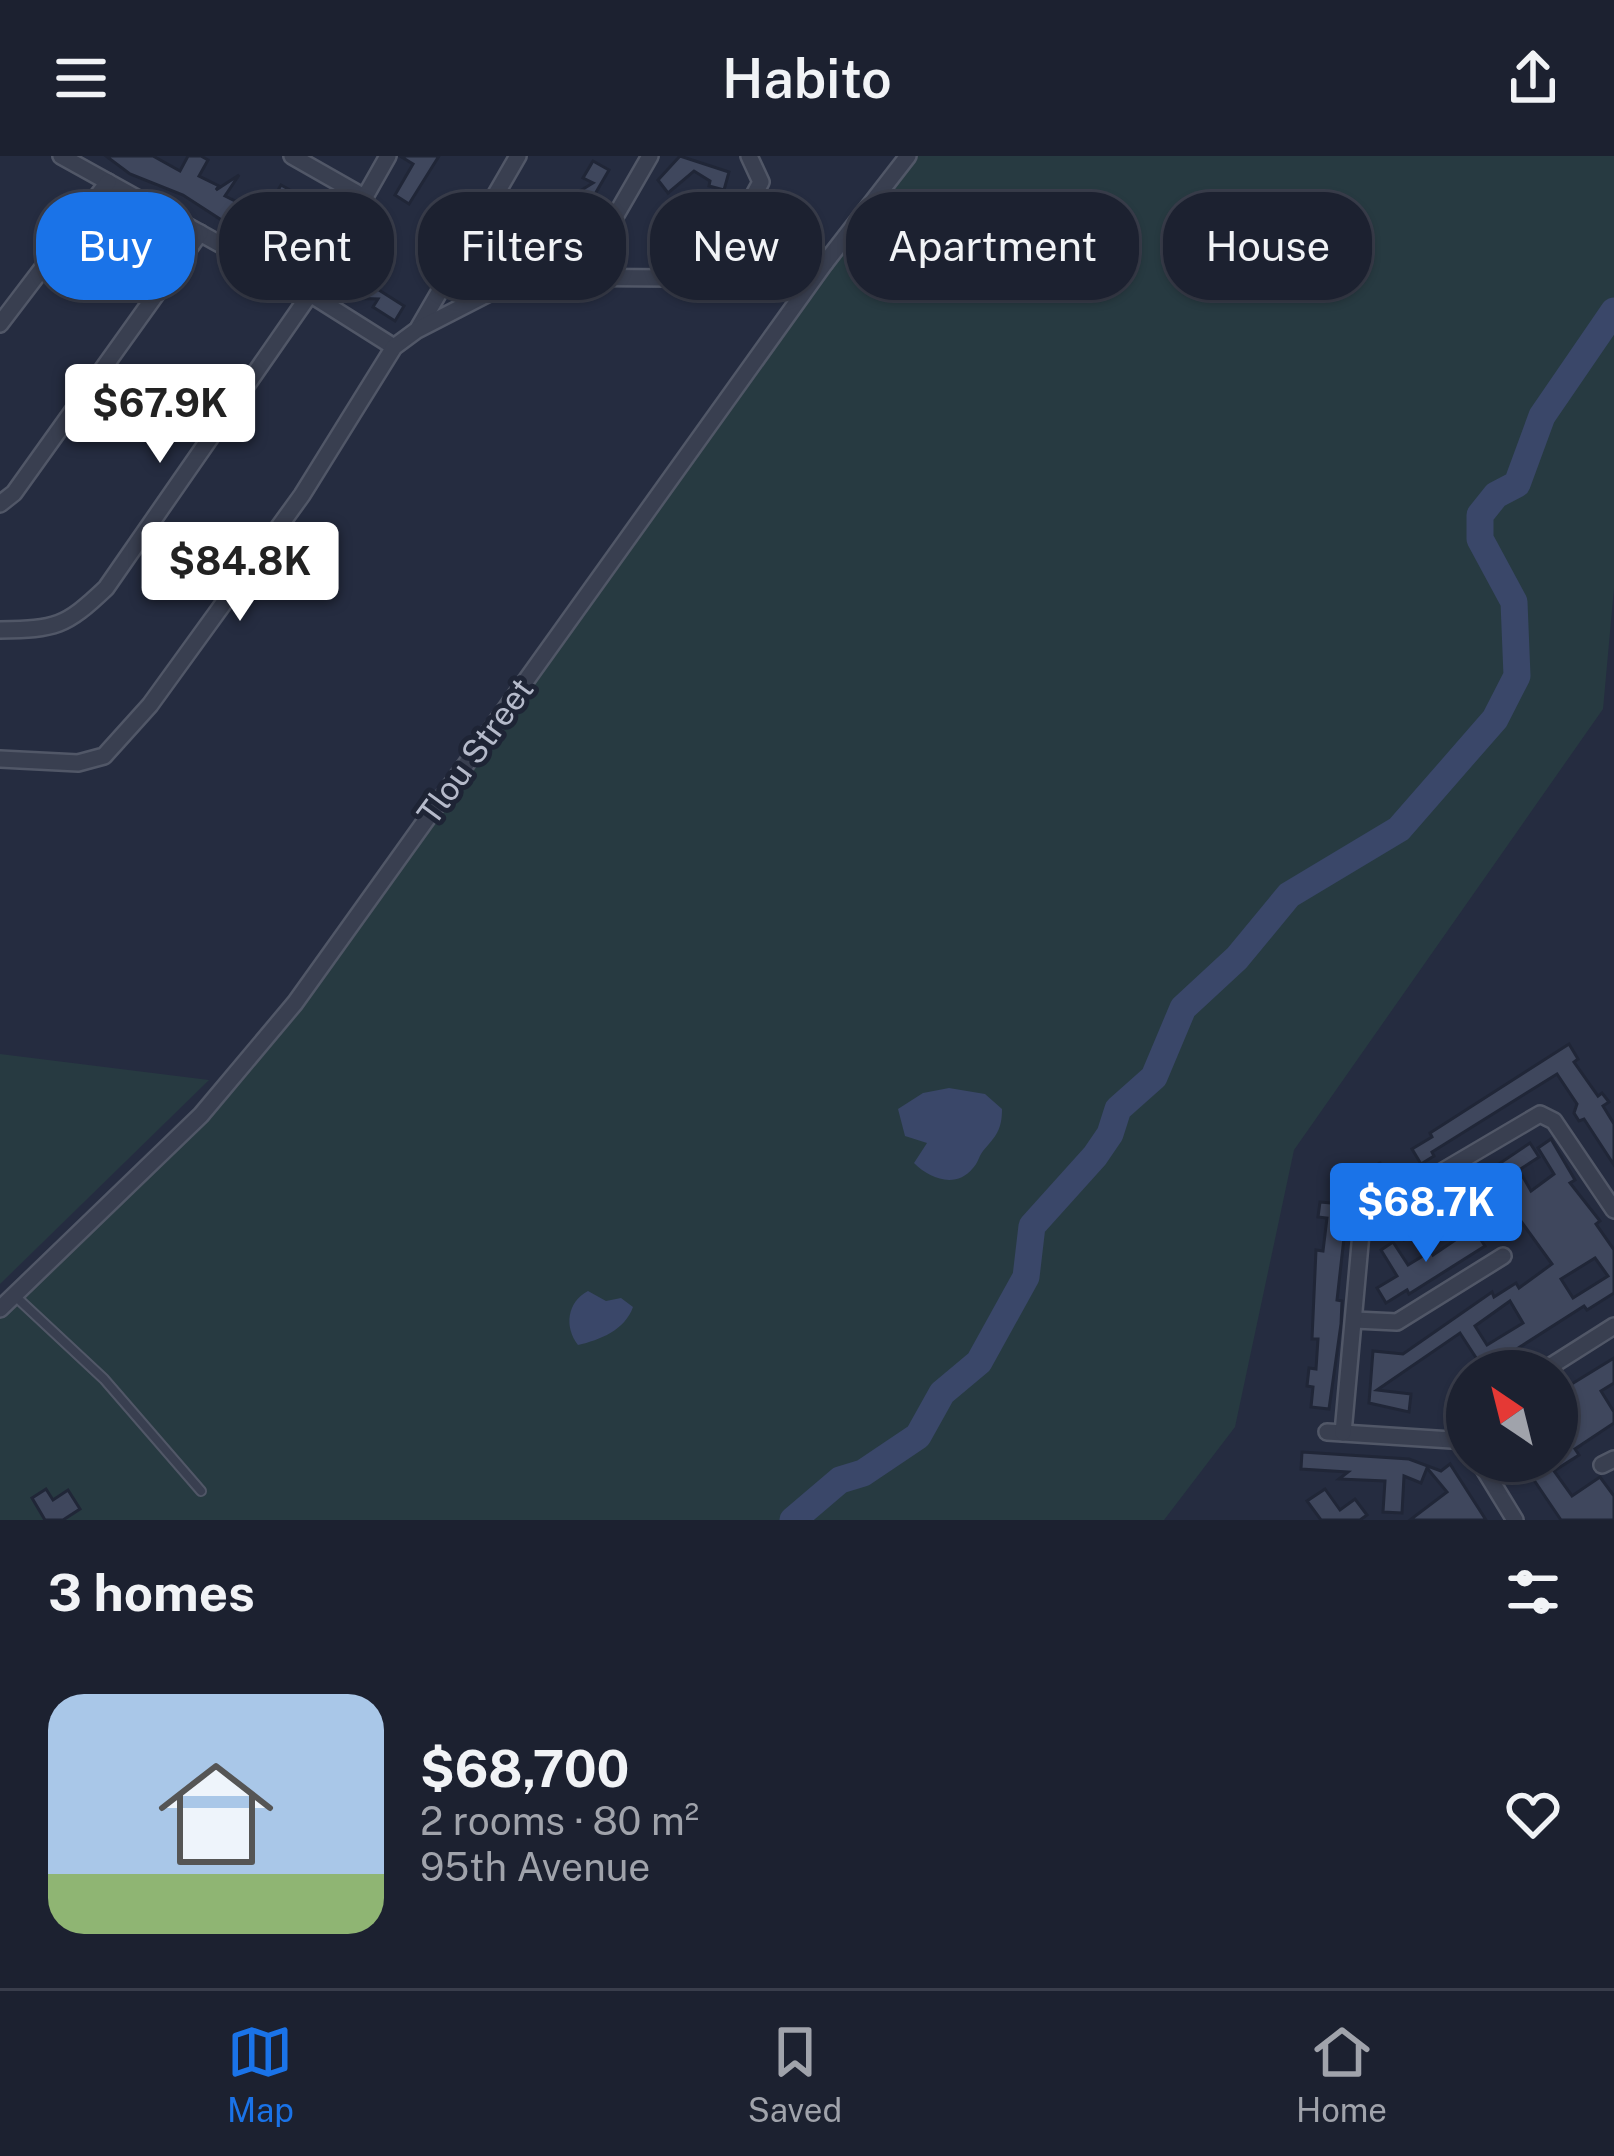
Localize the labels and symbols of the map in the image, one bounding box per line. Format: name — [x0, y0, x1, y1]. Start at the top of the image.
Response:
pin: $67.9K — [62, 364, 258, 466]
pin: $84.8K — [142, 522, 338, 624]
street label: Tlou Street — [409, 671, 541, 831]
pin: $68.7K — [1328, 1163, 1524, 1265]
north arrow — [1446, 1350, 1578, 1482]

